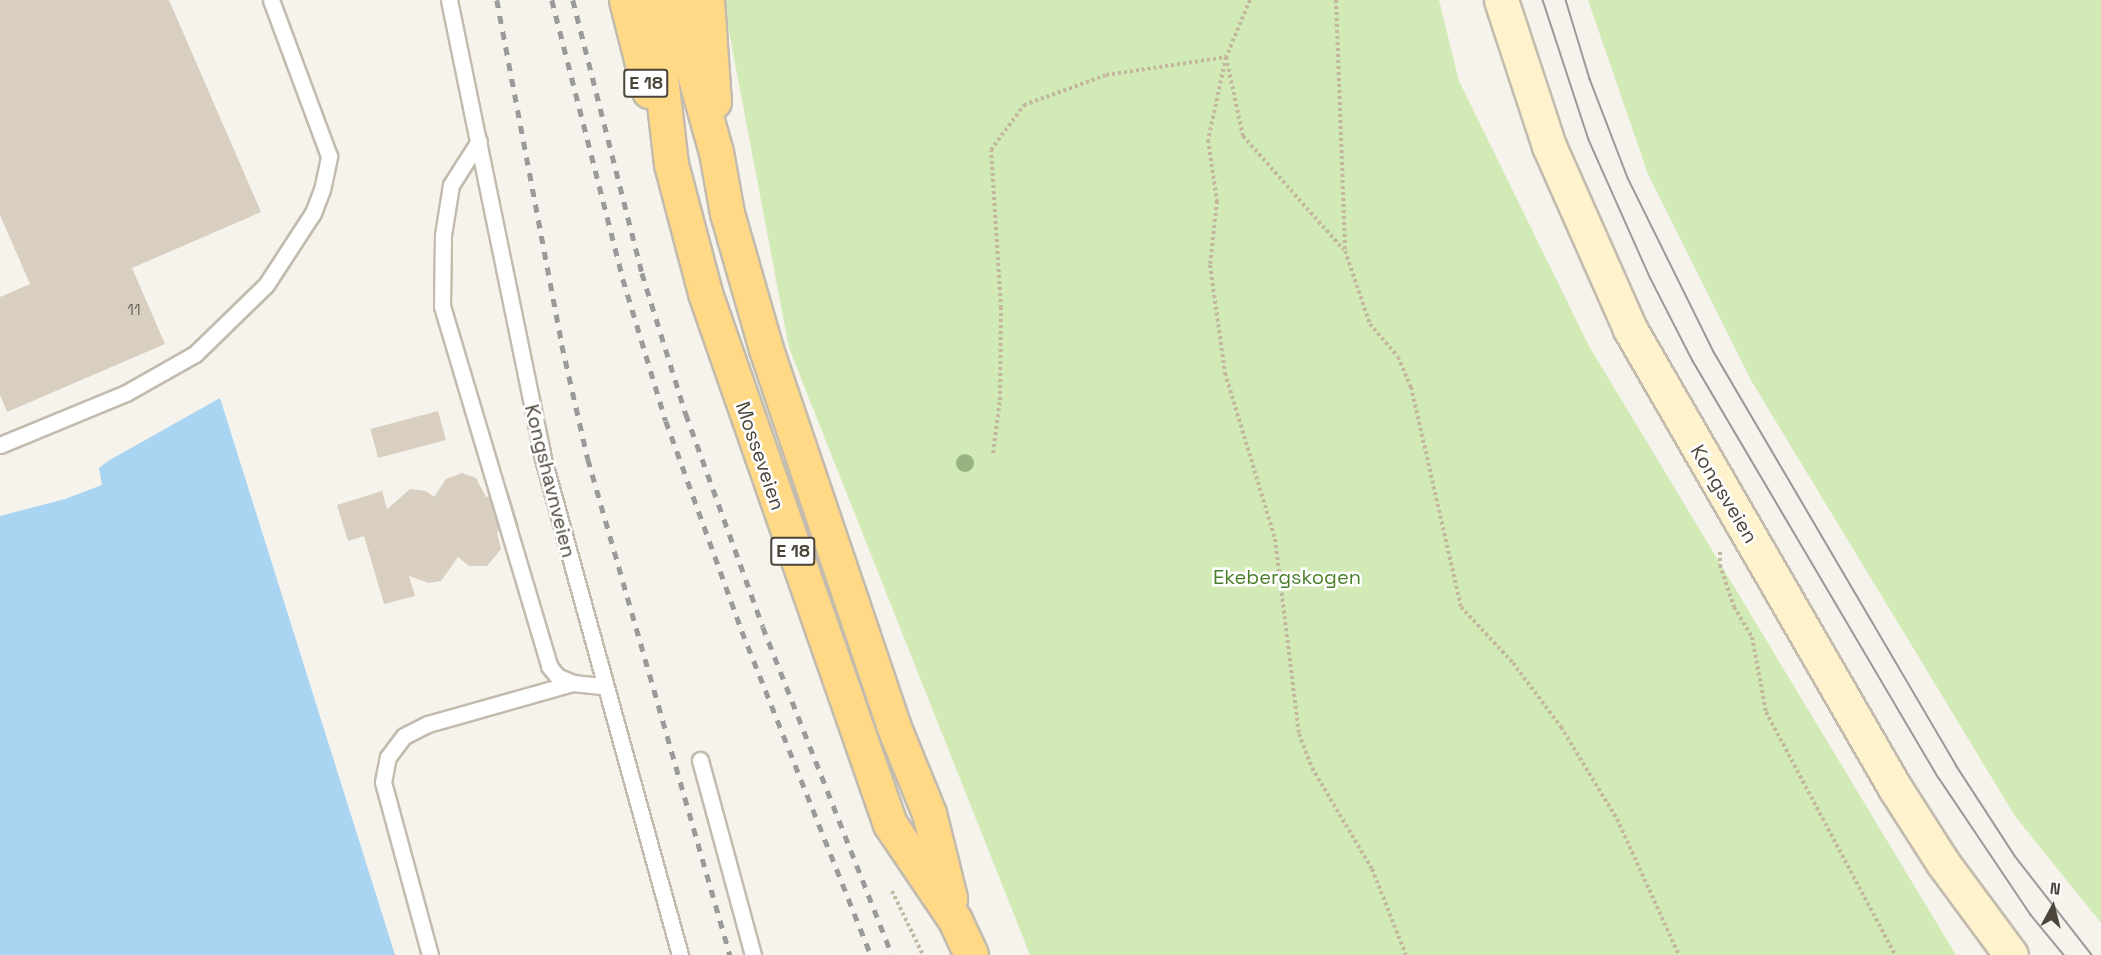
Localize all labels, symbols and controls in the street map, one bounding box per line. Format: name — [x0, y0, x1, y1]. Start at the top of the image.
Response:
road number: E 18 — [622, 68, 670, 98]
house number: 11 — [127, 300, 141, 320]
street label: Mosseveien — [730, 398, 790, 514]
street label: Kongshavnveien — [519, 402, 581, 560]
street label: Kongsveien — [1685, 440, 1763, 548]
road number: E 18 — [769, 536, 817, 566]
park label: Ekebergskogen — [1213, 565, 1361, 589]
north arrow — [2023, 877, 2083, 937]
text: N — [2049, 878, 2062, 900]

